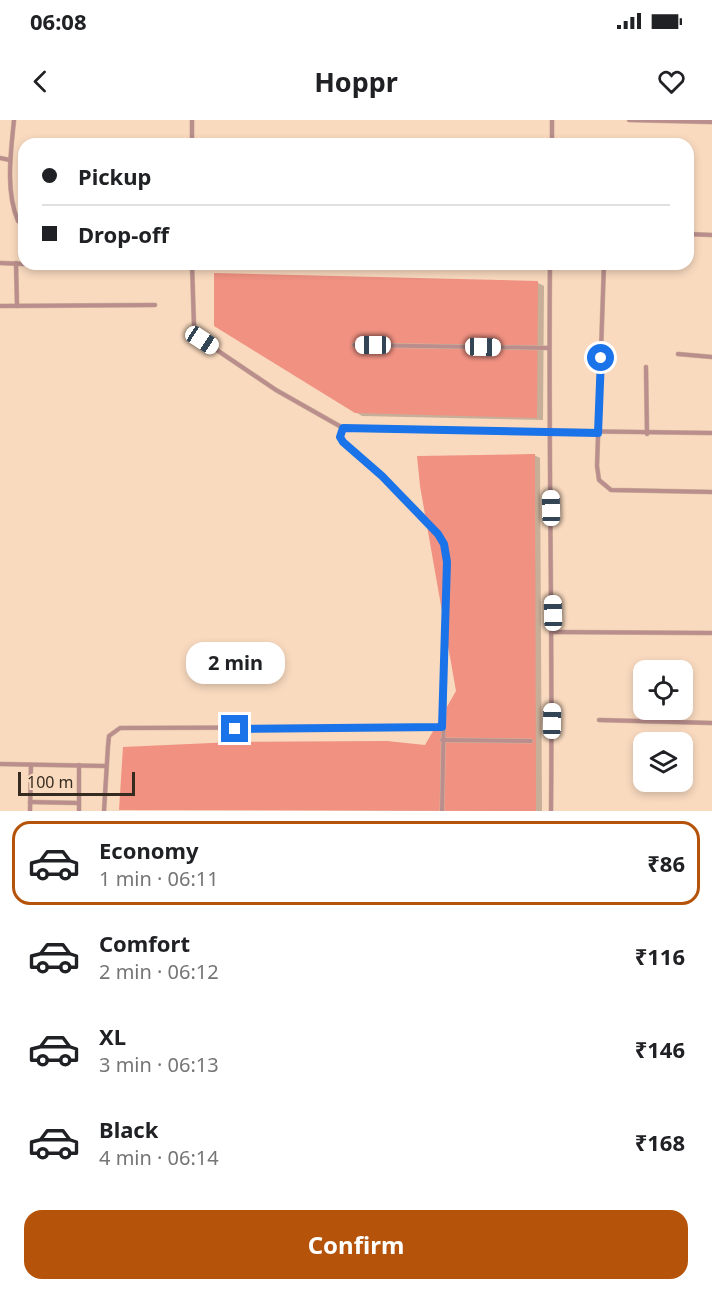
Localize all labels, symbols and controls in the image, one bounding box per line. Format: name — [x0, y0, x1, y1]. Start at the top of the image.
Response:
text: 06:08 — [30, 6, 87, 36]
text: Hoppr — [314, 63, 398, 100]
icon: back — [24, 65, 57, 98]
icon: heart — [655, 65, 688, 98]
text: Pickup — [78, 161, 151, 191]
text: Drop-off — [78, 219, 169, 249]
car — [182, 323, 222, 357]
car — [355, 336, 391, 354]
car — [465, 338, 501, 356]
route start — [587, 344, 614, 371]
car — [542, 490, 560, 526]
car — [544, 595, 562, 631]
callout: 2 min — [186, 642, 284, 684]
text: 2 min — [208, 649, 263, 676]
map controls — [633, 660, 693, 792]
button: locate — [633, 660, 693, 720]
car — [543, 703, 561, 739]
route end — [221, 715, 248, 742]
button: layers — [633, 732, 693, 792]
scale bar — [18, 769, 135, 796]
text: 100 m — [27, 771, 74, 793]
text: Economy — [99, 835, 198, 865]
icon: car — [27, 836, 81, 890]
text: ₹86 — [647, 848, 685, 878]
text: 1 min · 06:11 — [99, 865, 219, 892]
text: Comfort — [99, 928, 190, 958]
icon: car — [27, 929, 81, 983]
text: ₹116 — [635, 941, 685, 971]
text: 2 min · 06:12 — [99, 958, 219, 985]
text: XL — [99, 1021, 126, 1051]
icon: car — [27, 1022, 81, 1076]
text: ₹146 — [635, 1034, 685, 1064]
text: 3 min · 06:13 — [99, 1051, 219, 1078]
text: Black — [99, 1114, 158, 1144]
icon: car — [27, 1115, 81, 1169]
text: ₹168 — [635, 1127, 685, 1157]
text: 4 min · 06:14 — [99, 1144, 219, 1171]
button: Confirm — [24, 1210, 688, 1279]

